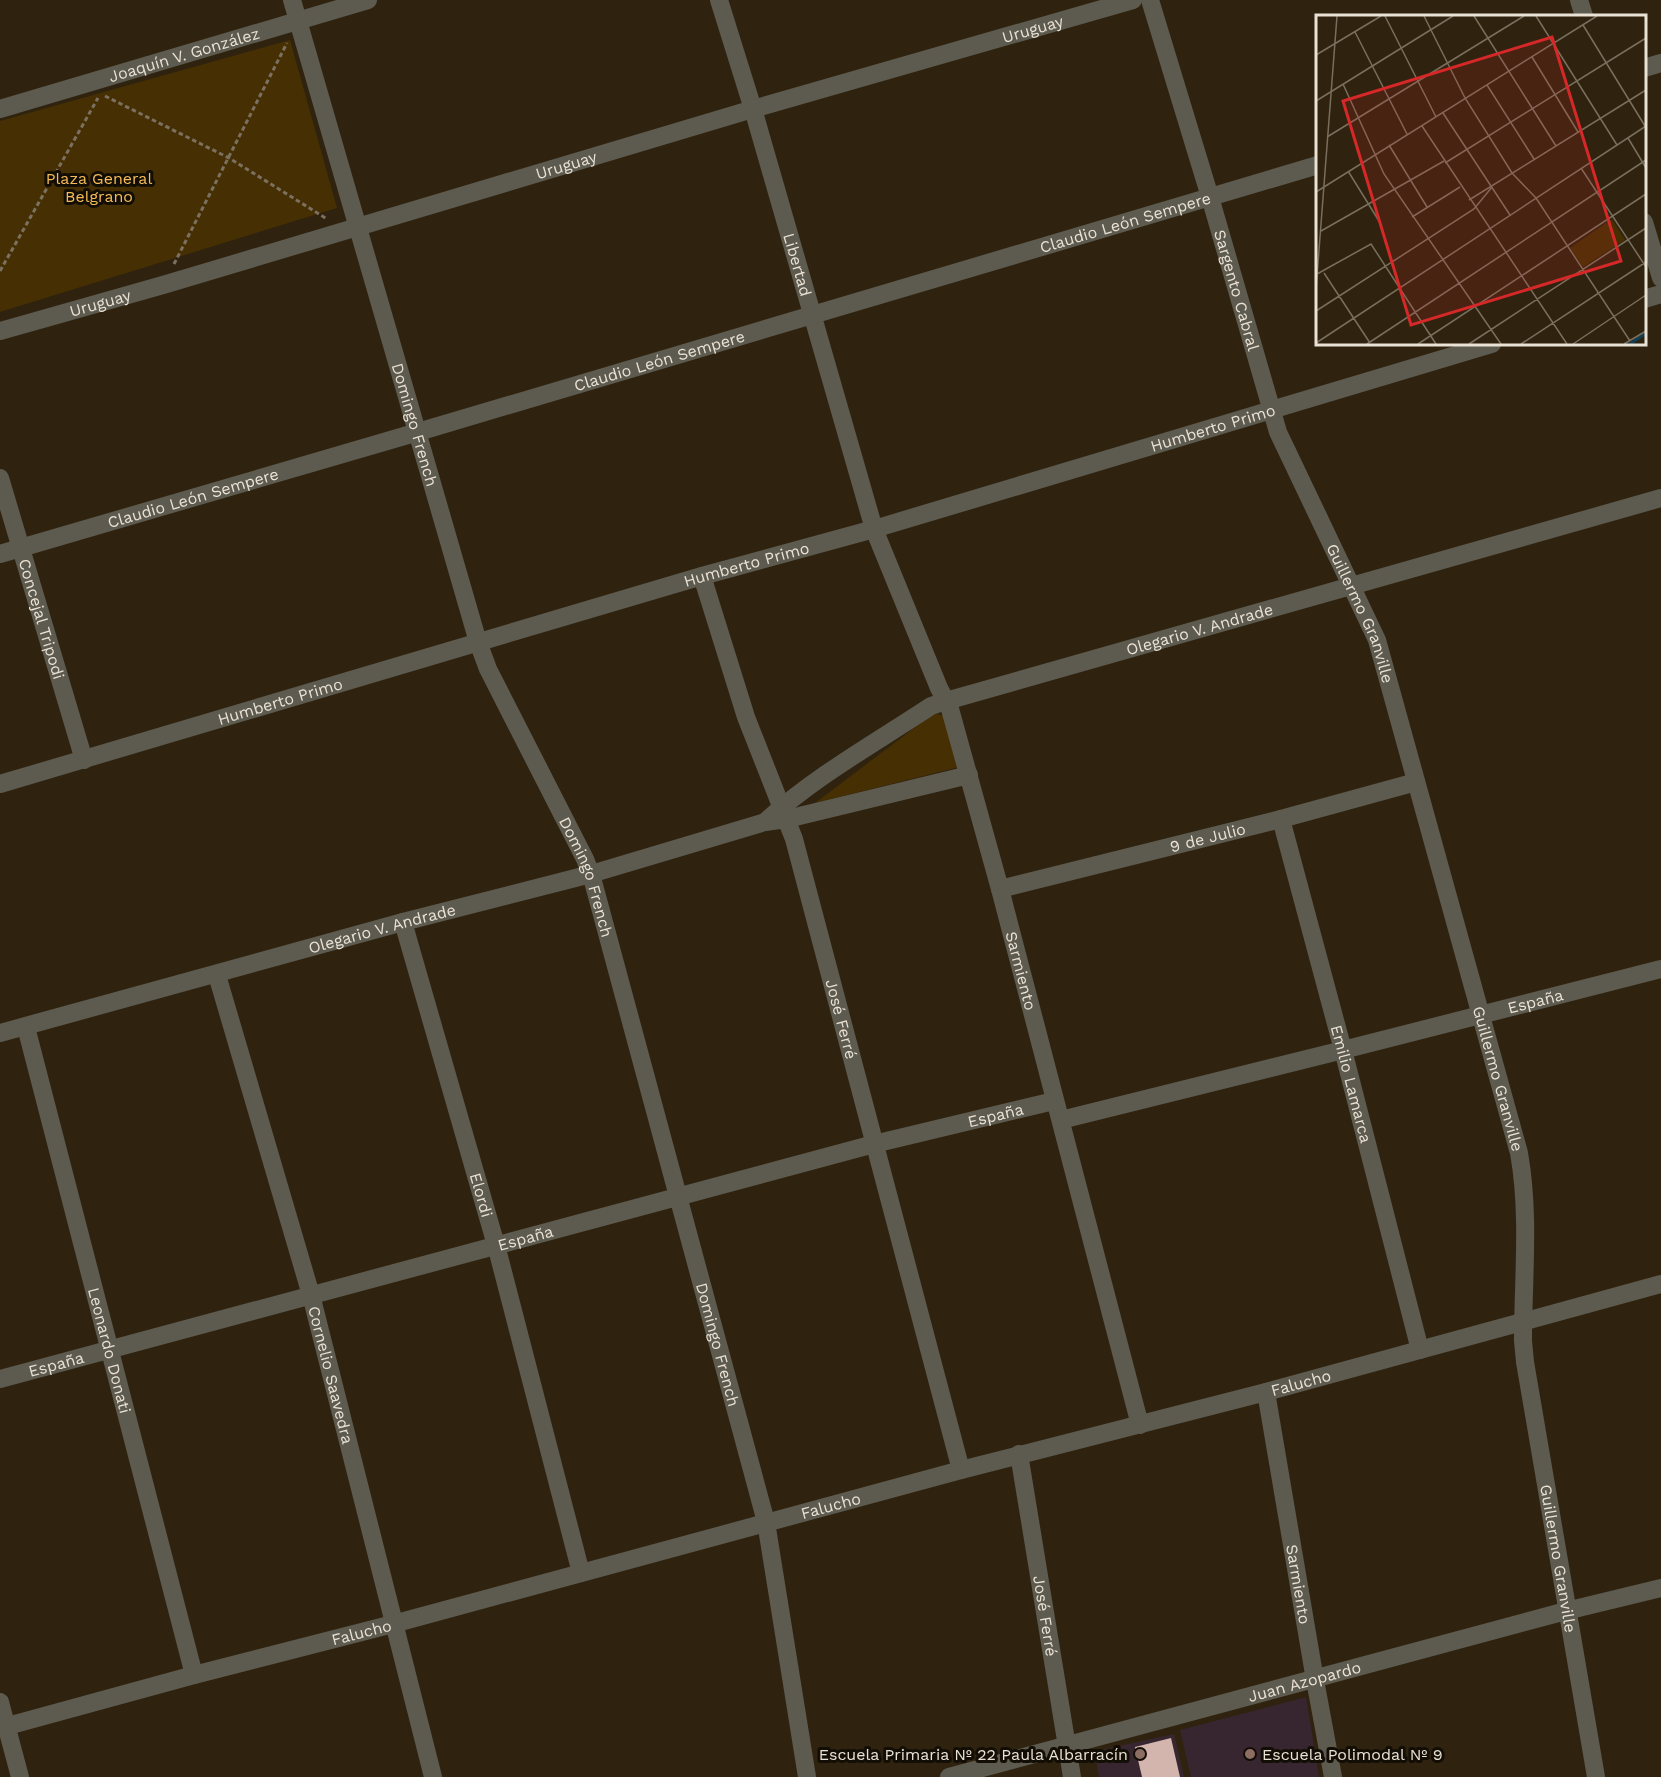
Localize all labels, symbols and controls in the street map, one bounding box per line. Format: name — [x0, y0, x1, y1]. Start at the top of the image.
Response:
street label: Uruguay — [1000, 11, 1066, 47]
inset map — [1316, 15, 1646, 345]
street label: Joaquín V. González — [106, 23, 262, 86]
street label: Uruguay — [533, 146, 600, 183]
park label: Plaza General Belgrano — [46, 169, 152, 206]
street label: Claudio León Sempere — [1037, 188, 1213, 257]
street label: Sargento Cabral — [1210, 228, 1264, 353]
street label: Libertad — [780, 231, 816, 298]
street label: Uruguay — [67, 285, 134, 320]
street label: Claudio León Sempere — [571, 326, 747, 395]
street label: Domingo French — [388, 361, 442, 488]
street label: Humberto Primo — [1148, 400, 1277, 455]
street label: Claudio León Sempere — [105, 464, 281, 532]
street label: Humberto Primo — [681, 538, 811, 590]
street label: Guillermo Granville — [1323, 540, 1398, 685]
street label: Concejal Tripodi — [15, 556, 69, 681]
street label: Olegario V. Andrade — [1124, 599, 1275, 659]
street label: Humberto Primo — [215, 674, 345, 729]
street label: Domingo French — [555, 813, 617, 939]
street label: 9 de Julio — [1168, 819, 1247, 856]
street label: Olegario V. Andrade — [306, 899, 458, 957]
street label: Sarmiento — [1002, 929, 1041, 1012]
street label: José Ferré — [822, 977, 861, 1061]
street label: España — [1505, 985, 1565, 1017]
street label: Guillermo Granville — [1469, 1004, 1528, 1153]
street label: Emilio Lamarca — [1327, 1023, 1376, 1145]
street label: España — [966, 1099, 1025, 1131]
street label: Elordi — [466, 1171, 497, 1219]
street label: España — [495, 1221, 555, 1254]
street label: Domingo French — [692, 1280, 744, 1409]
street label: Leonardo Donati — [84, 1285, 135, 1415]
street label: Cornelio Saavedra — [305, 1304, 358, 1446]
street label: España — [26, 1347, 86, 1380]
street label: Falucho — [1269, 1365, 1333, 1400]
street label: Guillermo Granville — [1537, 1483, 1581, 1634]
street label: Falucho — [799, 1488, 863, 1523]
street label: Sarmiento — [1283, 1543, 1315, 1626]
street label: José Ferré — [1030, 1574, 1062, 1658]
street label: Falucho — [329, 1615, 394, 1649]
street label: Juan Azopardo — [1246, 1657, 1363, 1706]
place label: Escuela Primaria Nº 22 Paula Albarracín — [819, 1745, 1128, 1764]
place label: Escuela Polimodal Nº 9 — [1262, 1745, 1443, 1764]
marker: Escuela Primaria Nº 22 Paula Albarracín — [1133, 1747, 1147, 1761]
marker: Escuela Polimodal Nº 9 — [1243, 1747, 1257, 1761]

